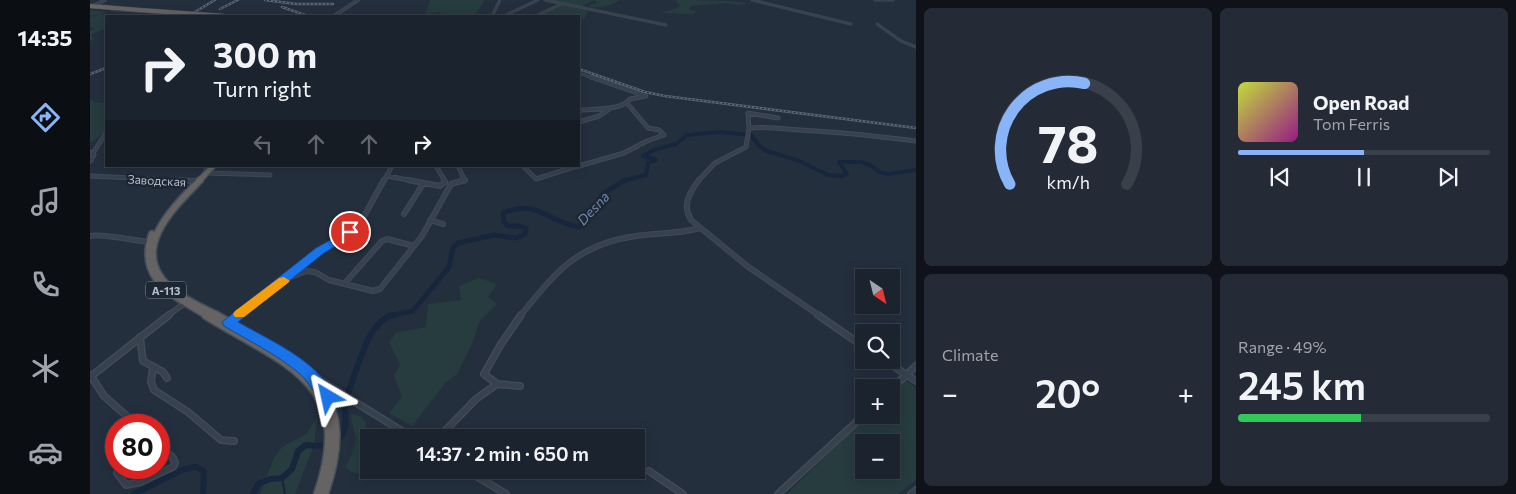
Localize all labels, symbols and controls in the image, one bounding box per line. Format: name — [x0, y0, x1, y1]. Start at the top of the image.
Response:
text: 14:35 — [18, 24, 72, 51]
text: 300 m — [213, 32, 317, 75]
icon: right — [130, 35, 195, 100]
text: Turn right — [213, 75, 311, 102]
text: Open Road — [1313, 91, 1409, 114]
icon: directions — [28, 100, 63, 135]
text: 78 — [1038, 110, 1098, 174]
text: Tom Ferris — [1313, 114, 1390, 133]
icon: left — [249, 130, 277, 158]
icon: ahead — [302, 130, 330, 158]
icon: ahead — [355, 130, 383, 158]
icon: right — [408, 130, 436, 158]
icon: previous — [1266, 163, 1294, 191]
icon: pause — [1350, 163, 1378, 191]
icon: next — [1434, 163, 1462, 191]
street label: Заводская — [127, 171, 187, 189]
text: km/h — [1046, 171, 1090, 193]
icon: music — [28, 184, 63, 219]
water label: Desna — [573, 188, 613, 228]
pin — [329, 211, 371, 253]
icon: arrive — [336, 218, 364, 246]
icon: phone — [28, 267, 63, 302]
north arrow — [855, 269, 900, 314]
map controls — [855, 269, 900, 479]
road number: А-113 — [146, 282, 186, 298]
button: search — [855, 324, 900, 369]
text: Range · 49% — [1238, 337, 1326, 356]
text: Climate — [942, 345, 998, 364]
icon: climate — [28, 351, 63, 386]
text: 245 km — [1238, 361, 1366, 408]
text: 20° — [1035, 369, 1100, 416]
position arrow — [301, 370, 353, 422]
text: − — [942, 376, 958, 410]
text: + — [1178, 376, 1194, 410]
button: + — [855, 379, 900, 424]
speed limit sign: 80 — [105, 414, 170, 479]
button: − — [855, 434, 900, 479]
icon: car — [28, 435, 63, 470]
text: 14:37 · 2 min · 650 m — [416, 442, 589, 465]

